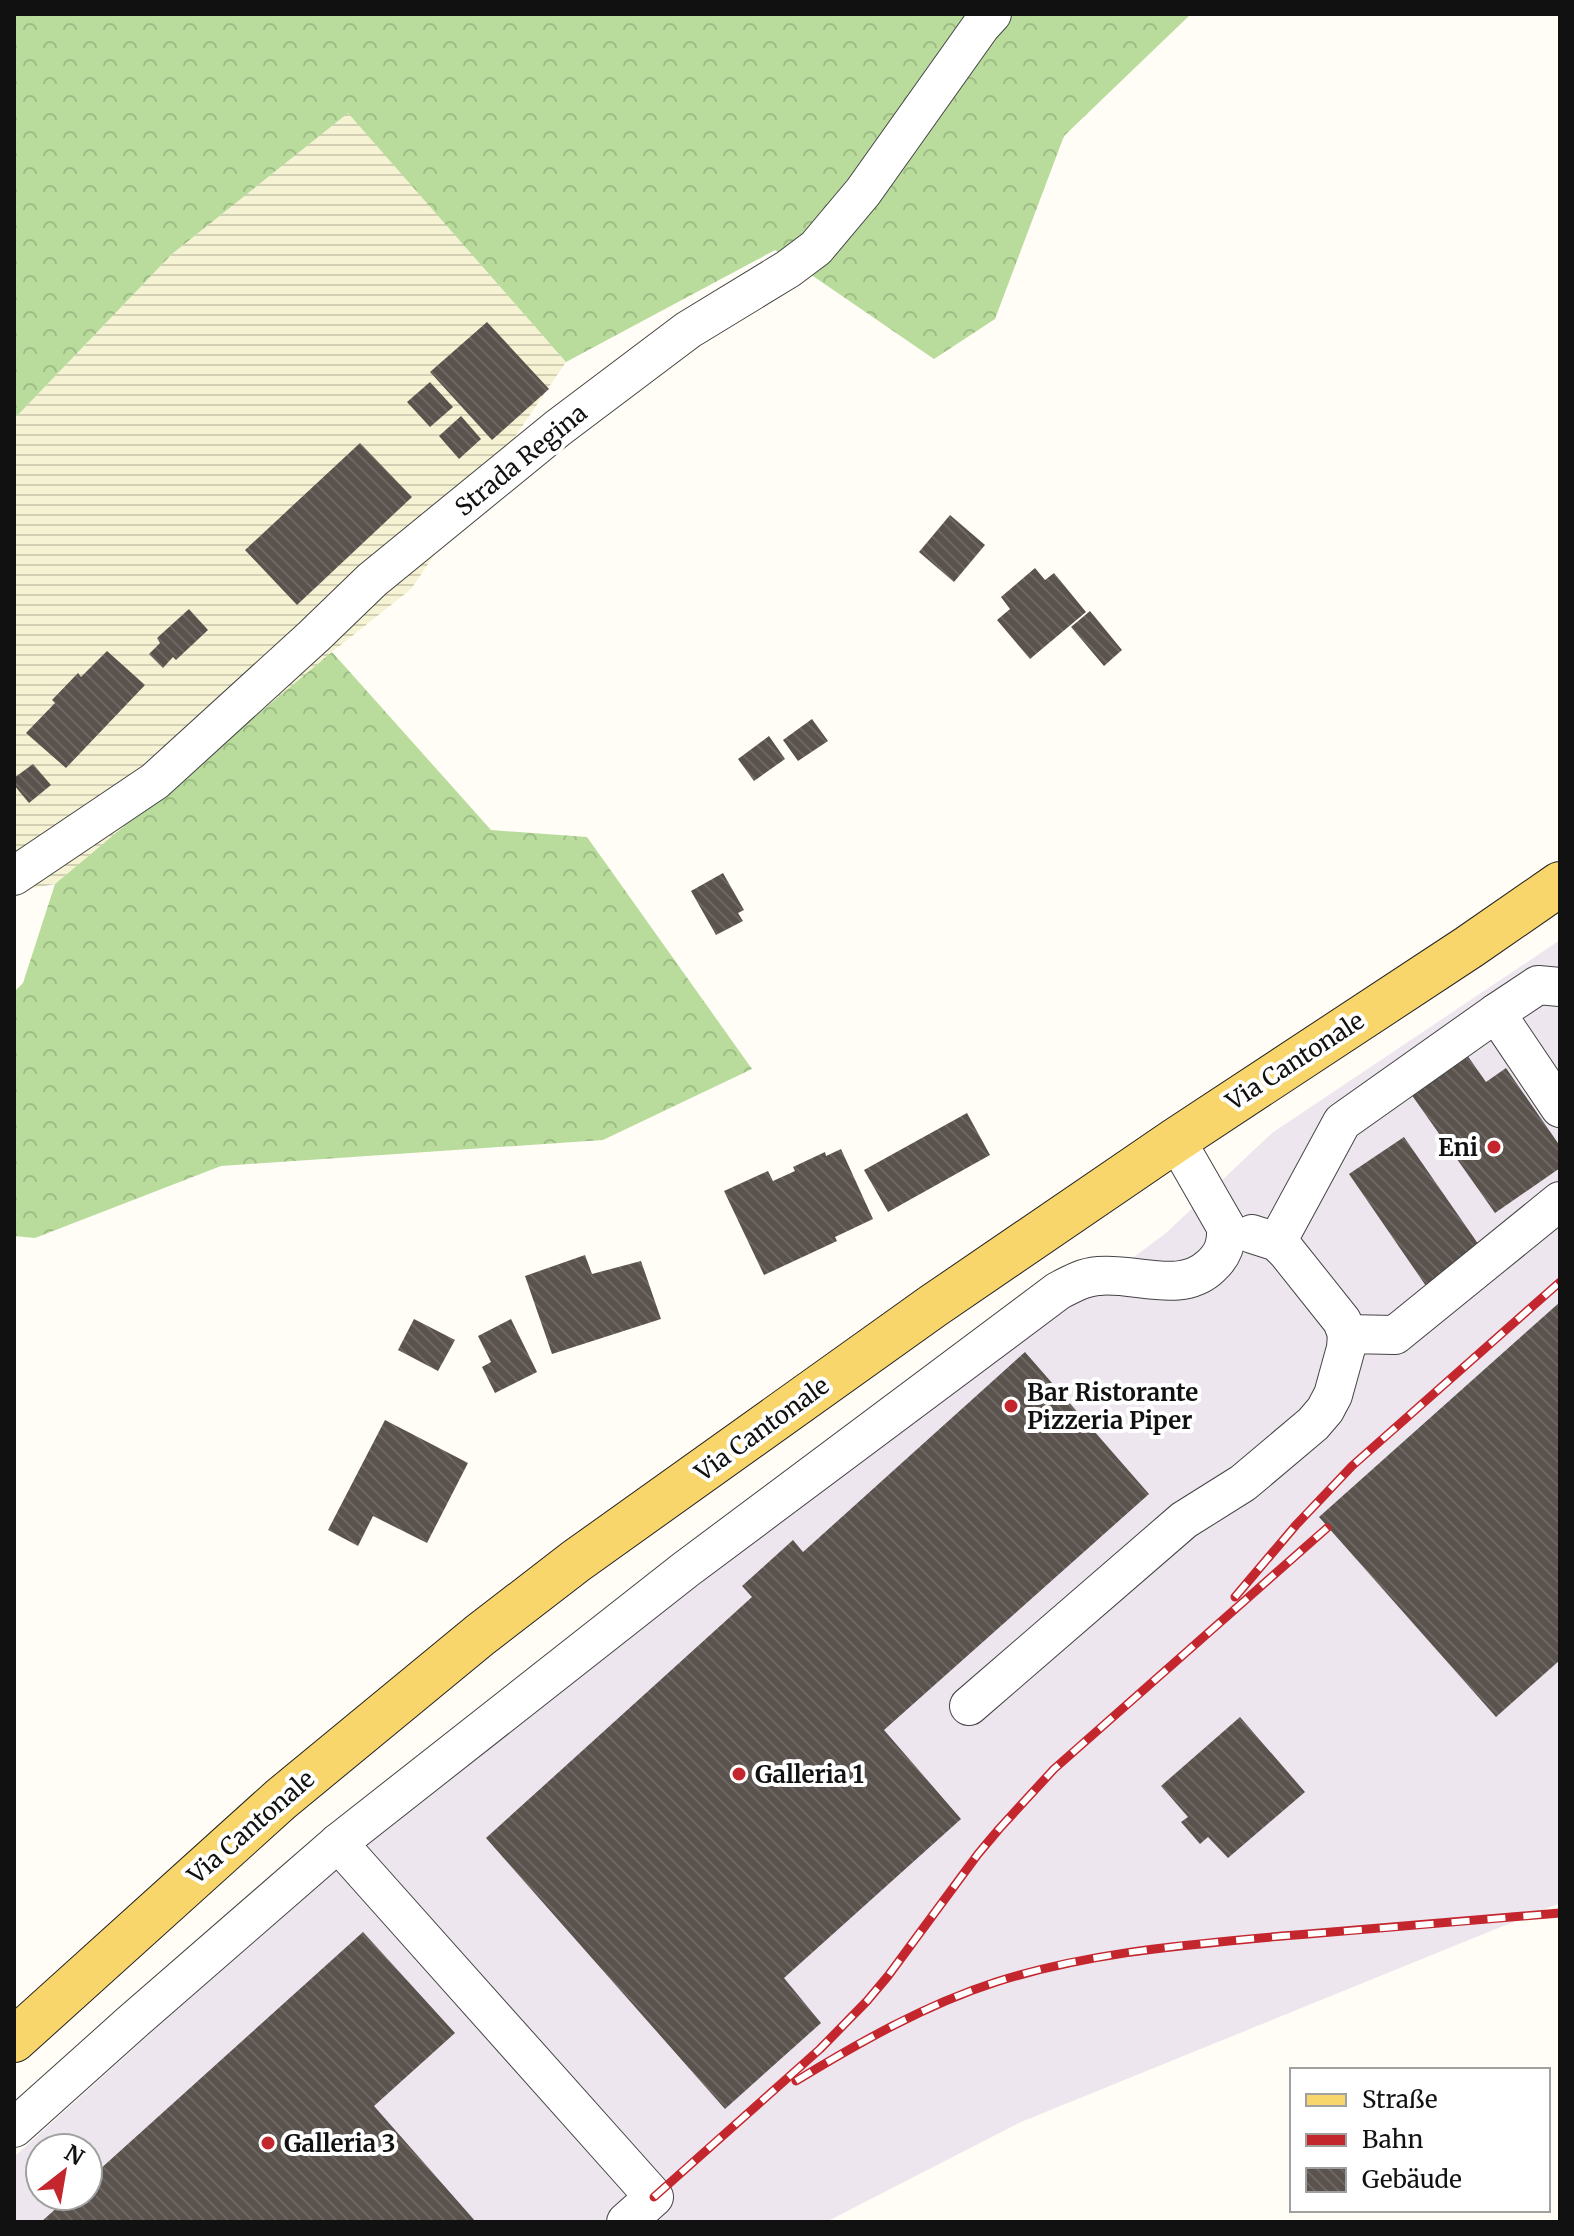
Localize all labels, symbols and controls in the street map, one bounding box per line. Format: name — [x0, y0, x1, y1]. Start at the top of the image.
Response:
street label: Strada Regina — [449, 397, 593, 523]
street label: Via Cantonale — [1219, 1005, 1370, 1118]
place label: Eni — [1438, 1132, 1478, 1163]
marker: Eni — [1485, 1138, 1503, 1156]
street label: Via Cantonale — [688, 1370, 835, 1489]
place label: Bar Ristorante Pizzeria Piper — [1027, 1377, 1198, 1436]
marker: Bar Ristorante Pizzeria Piper — [1002, 1397, 1020, 1415]
place label: Galleria 1 — [755, 1759, 864, 1790]
street label: Via Cantonale — [180, 1763, 321, 1891]
marker: Galleria 1 — [730, 1765, 748, 1783]
legend — [1290, 2068, 1550, 2212]
text: Straße — [1362, 2084, 1437, 2115]
text: Bahn — [1362, 2124, 1423, 2155]
place label: Galleria 3 — [284, 2128, 396, 2159]
north arrow — [24, 2132, 104, 2212]
marker: Galleria 3 — [259, 2134, 277, 2152]
text: N — [60, 2138, 89, 2172]
text: Gebäude — [1362, 2164, 1462, 2195]

